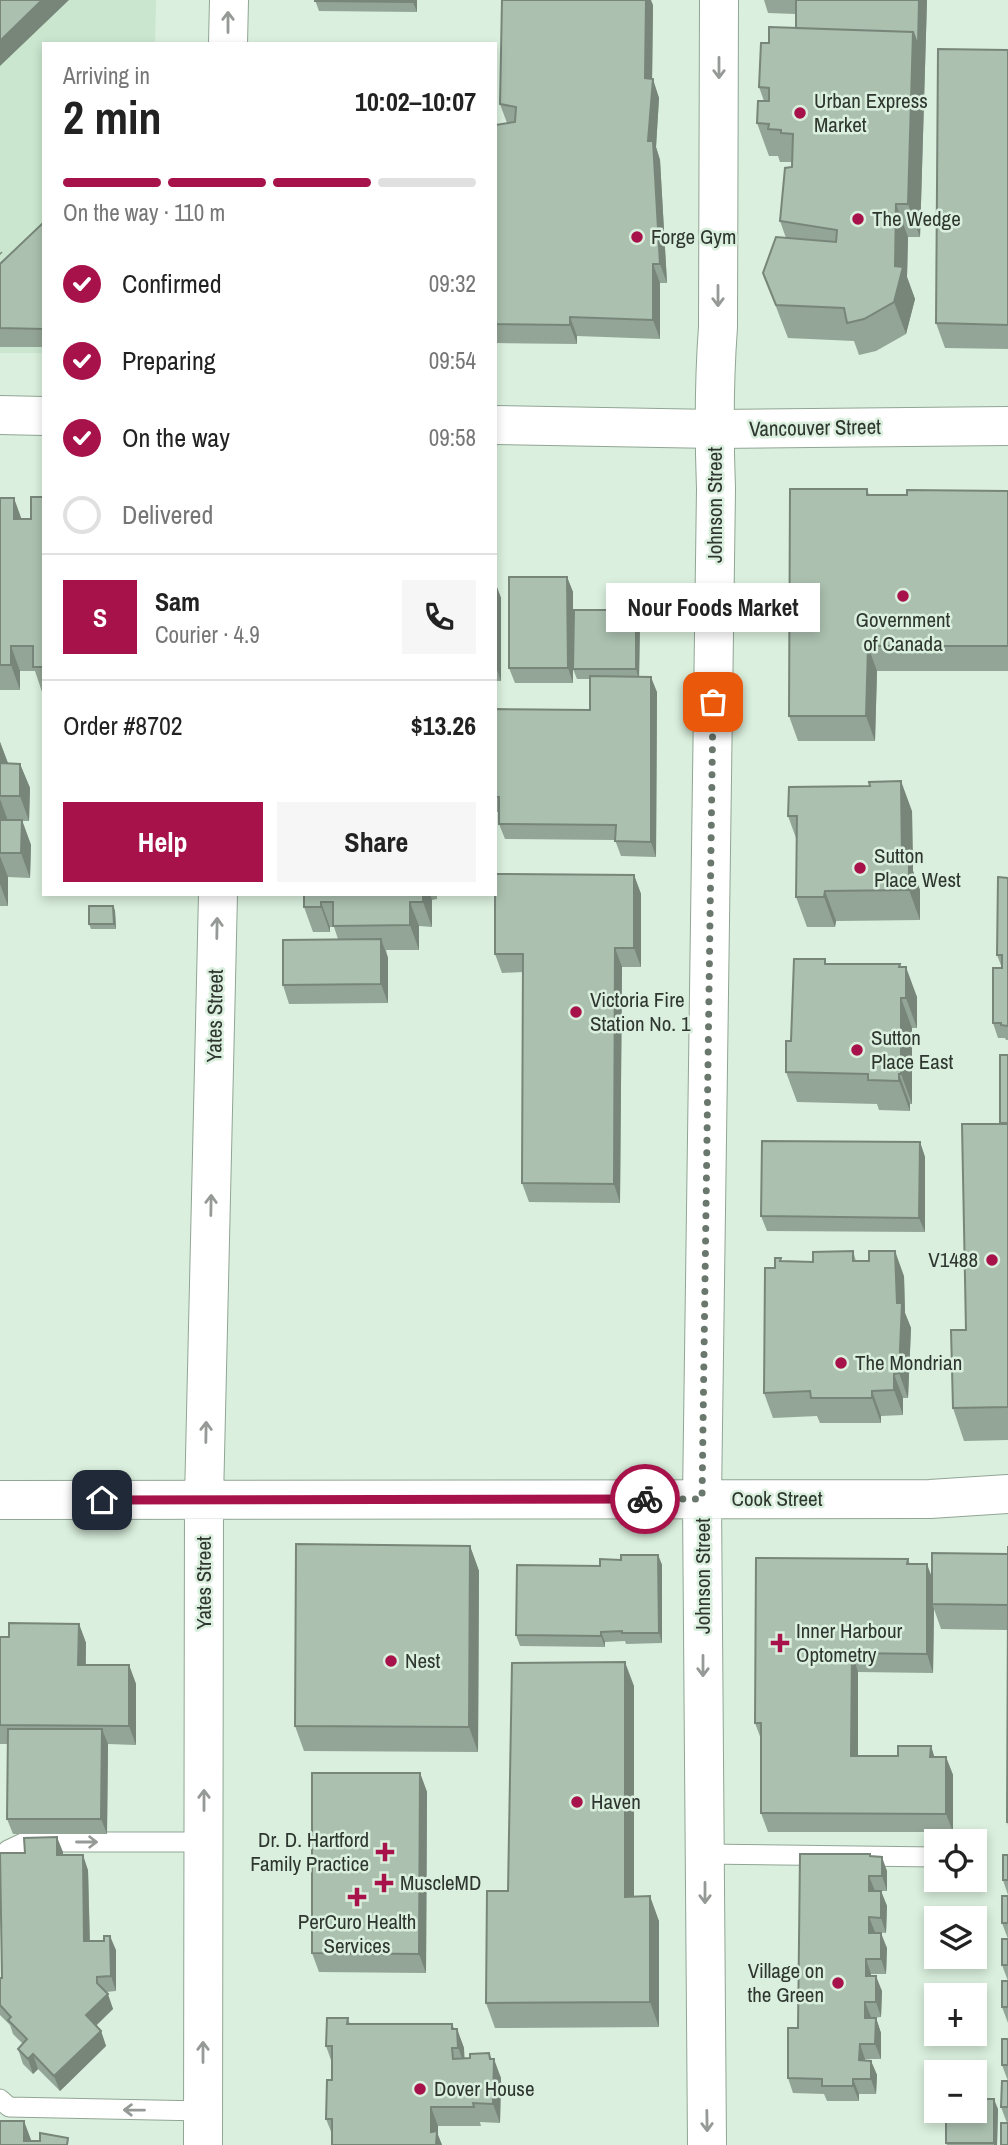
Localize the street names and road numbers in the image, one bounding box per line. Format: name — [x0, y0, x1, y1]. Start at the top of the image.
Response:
street label: Vancouver Street — [749, 412, 881, 443]
street label: Johnson Street — [700, 447, 729, 563]
street label: Yates Street — [199, 969, 230, 1063]
street label: Cook Street — [732, 1484, 823, 1513]
street label: Johnson Street — [688, 1518, 717, 1634]
street label: Yates Street — [189, 1536, 218, 1630]

